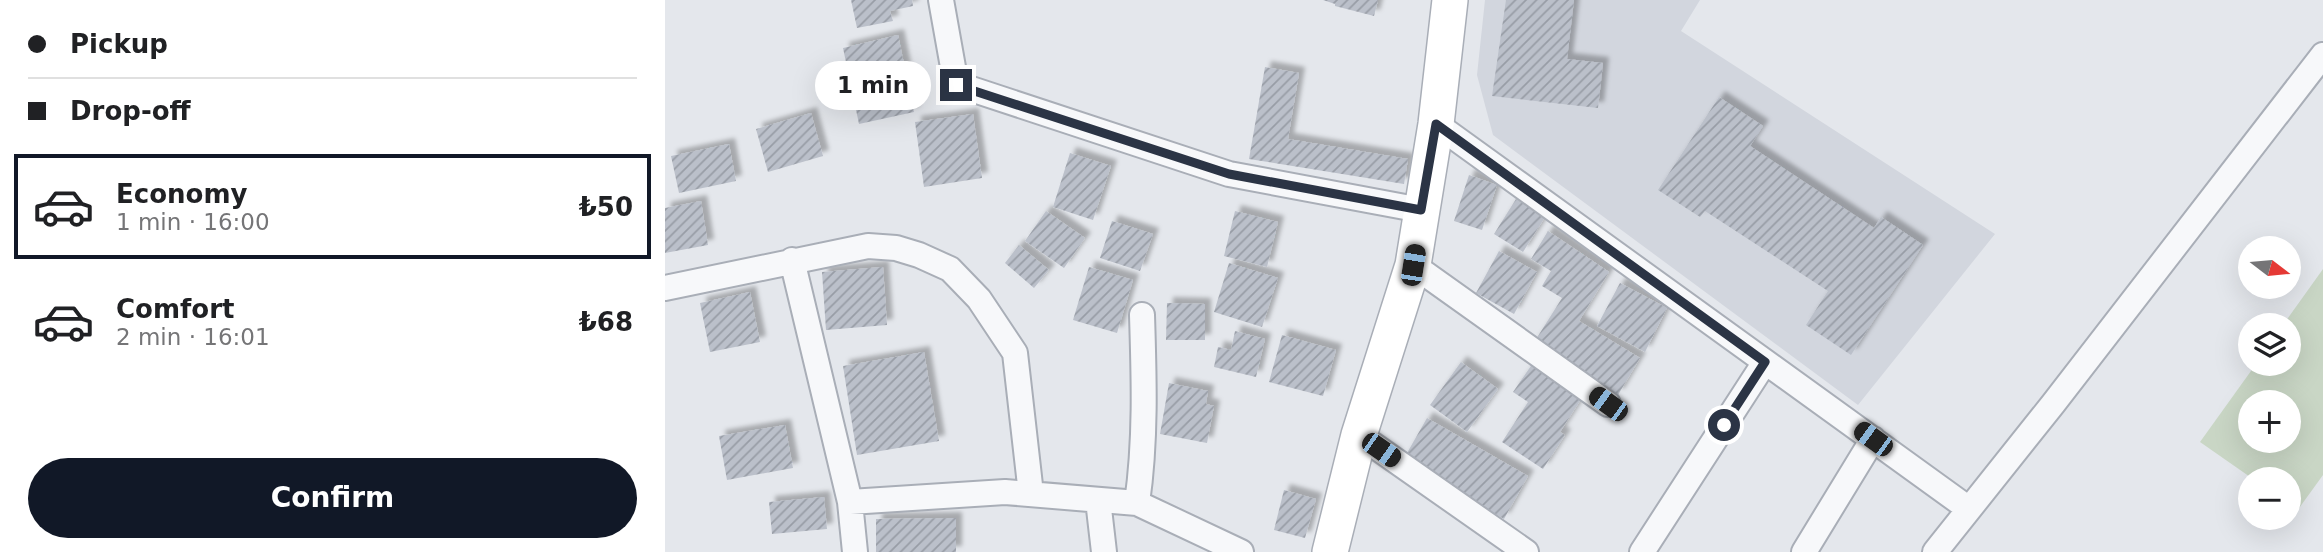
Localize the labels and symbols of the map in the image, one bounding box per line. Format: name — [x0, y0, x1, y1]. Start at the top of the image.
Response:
callout: 1 min — [816, 60, 931, 110]
route end — [940, 69, 972, 101]
north arrow — [2238, 236, 2301, 299]
car — [1400, 243, 1427, 287]
car — [1585, 383, 1632, 425]
route start — [1708, 409, 1740, 441]
car — [1850, 418, 1897, 460]
car — [1358, 429, 1405, 471]

